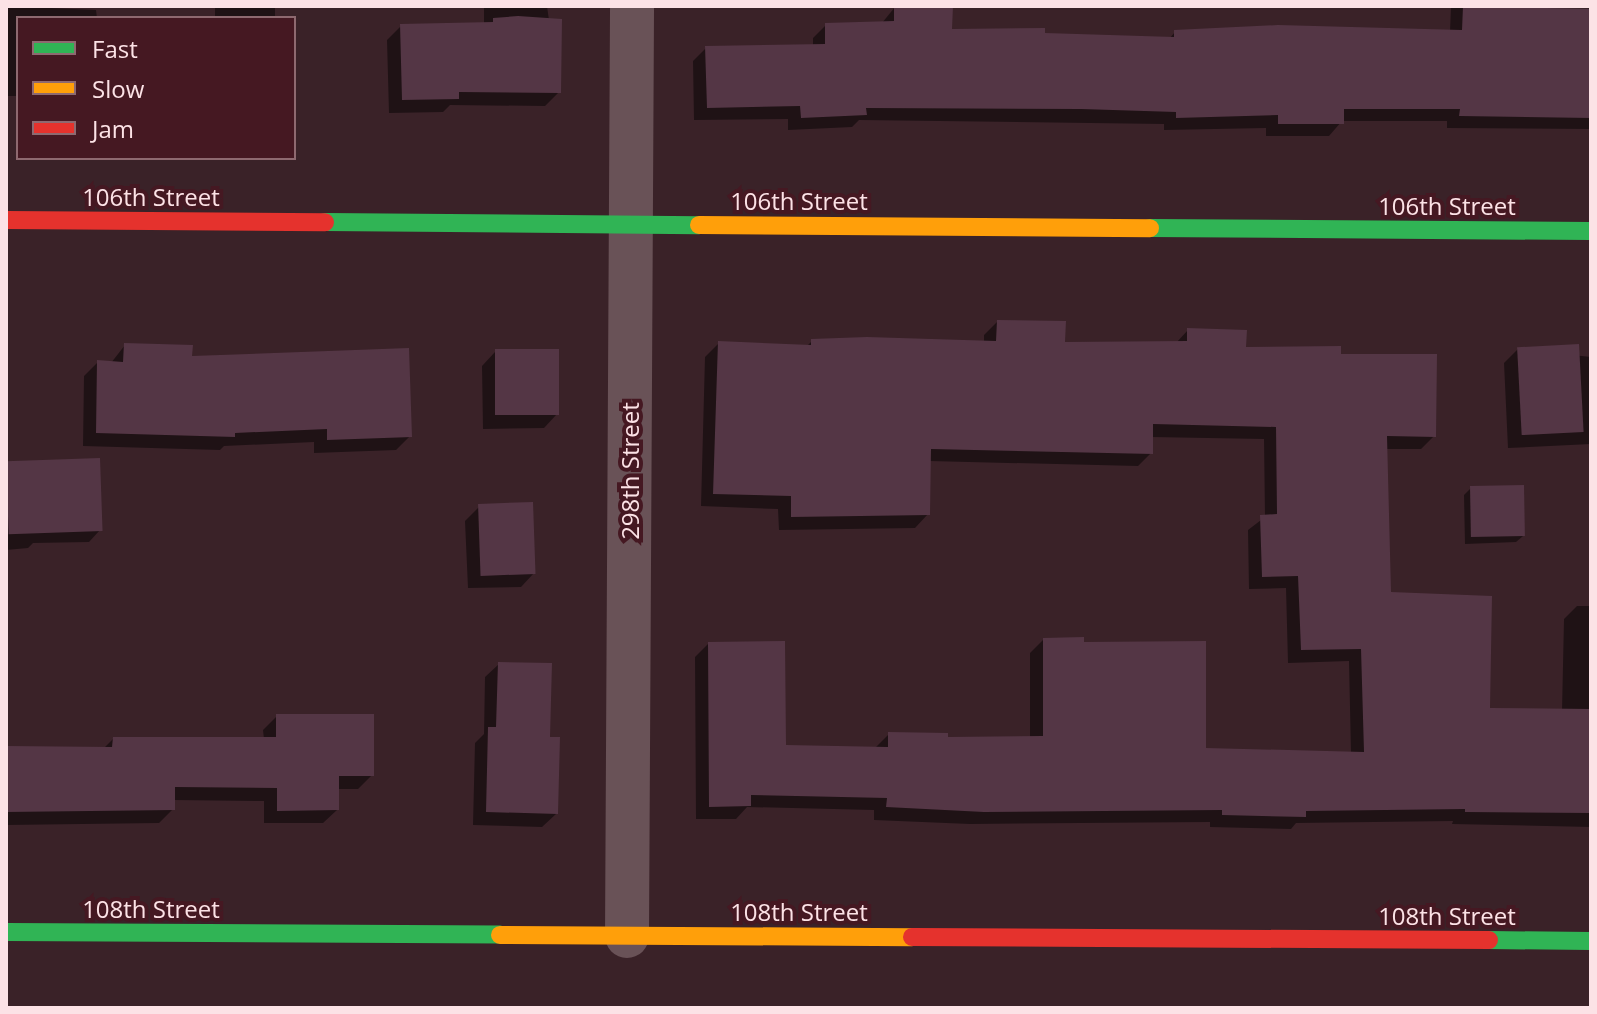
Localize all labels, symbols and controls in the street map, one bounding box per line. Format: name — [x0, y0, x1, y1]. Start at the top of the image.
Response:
legend — [16, 16, 296, 160]
text: Fast — [92, 32, 138, 65]
text: Slow — [92, 72, 144, 105]
text: Jam — [92, 112, 134, 145]
street label: 106th Street — [82, 183, 220, 211]
street label: 106th Street — [730, 187, 868, 215]
street label: 106th Street — [1378, 192, 1516, 220]
street label: 298th Street — [616, 402, 644, 540]
street label: 108th Street — [82, 895, 220, 923]
street label: 108th Street — [730, 898, 868, 926]
street label: 108th Street — [1378, 902, 1516, 930]

